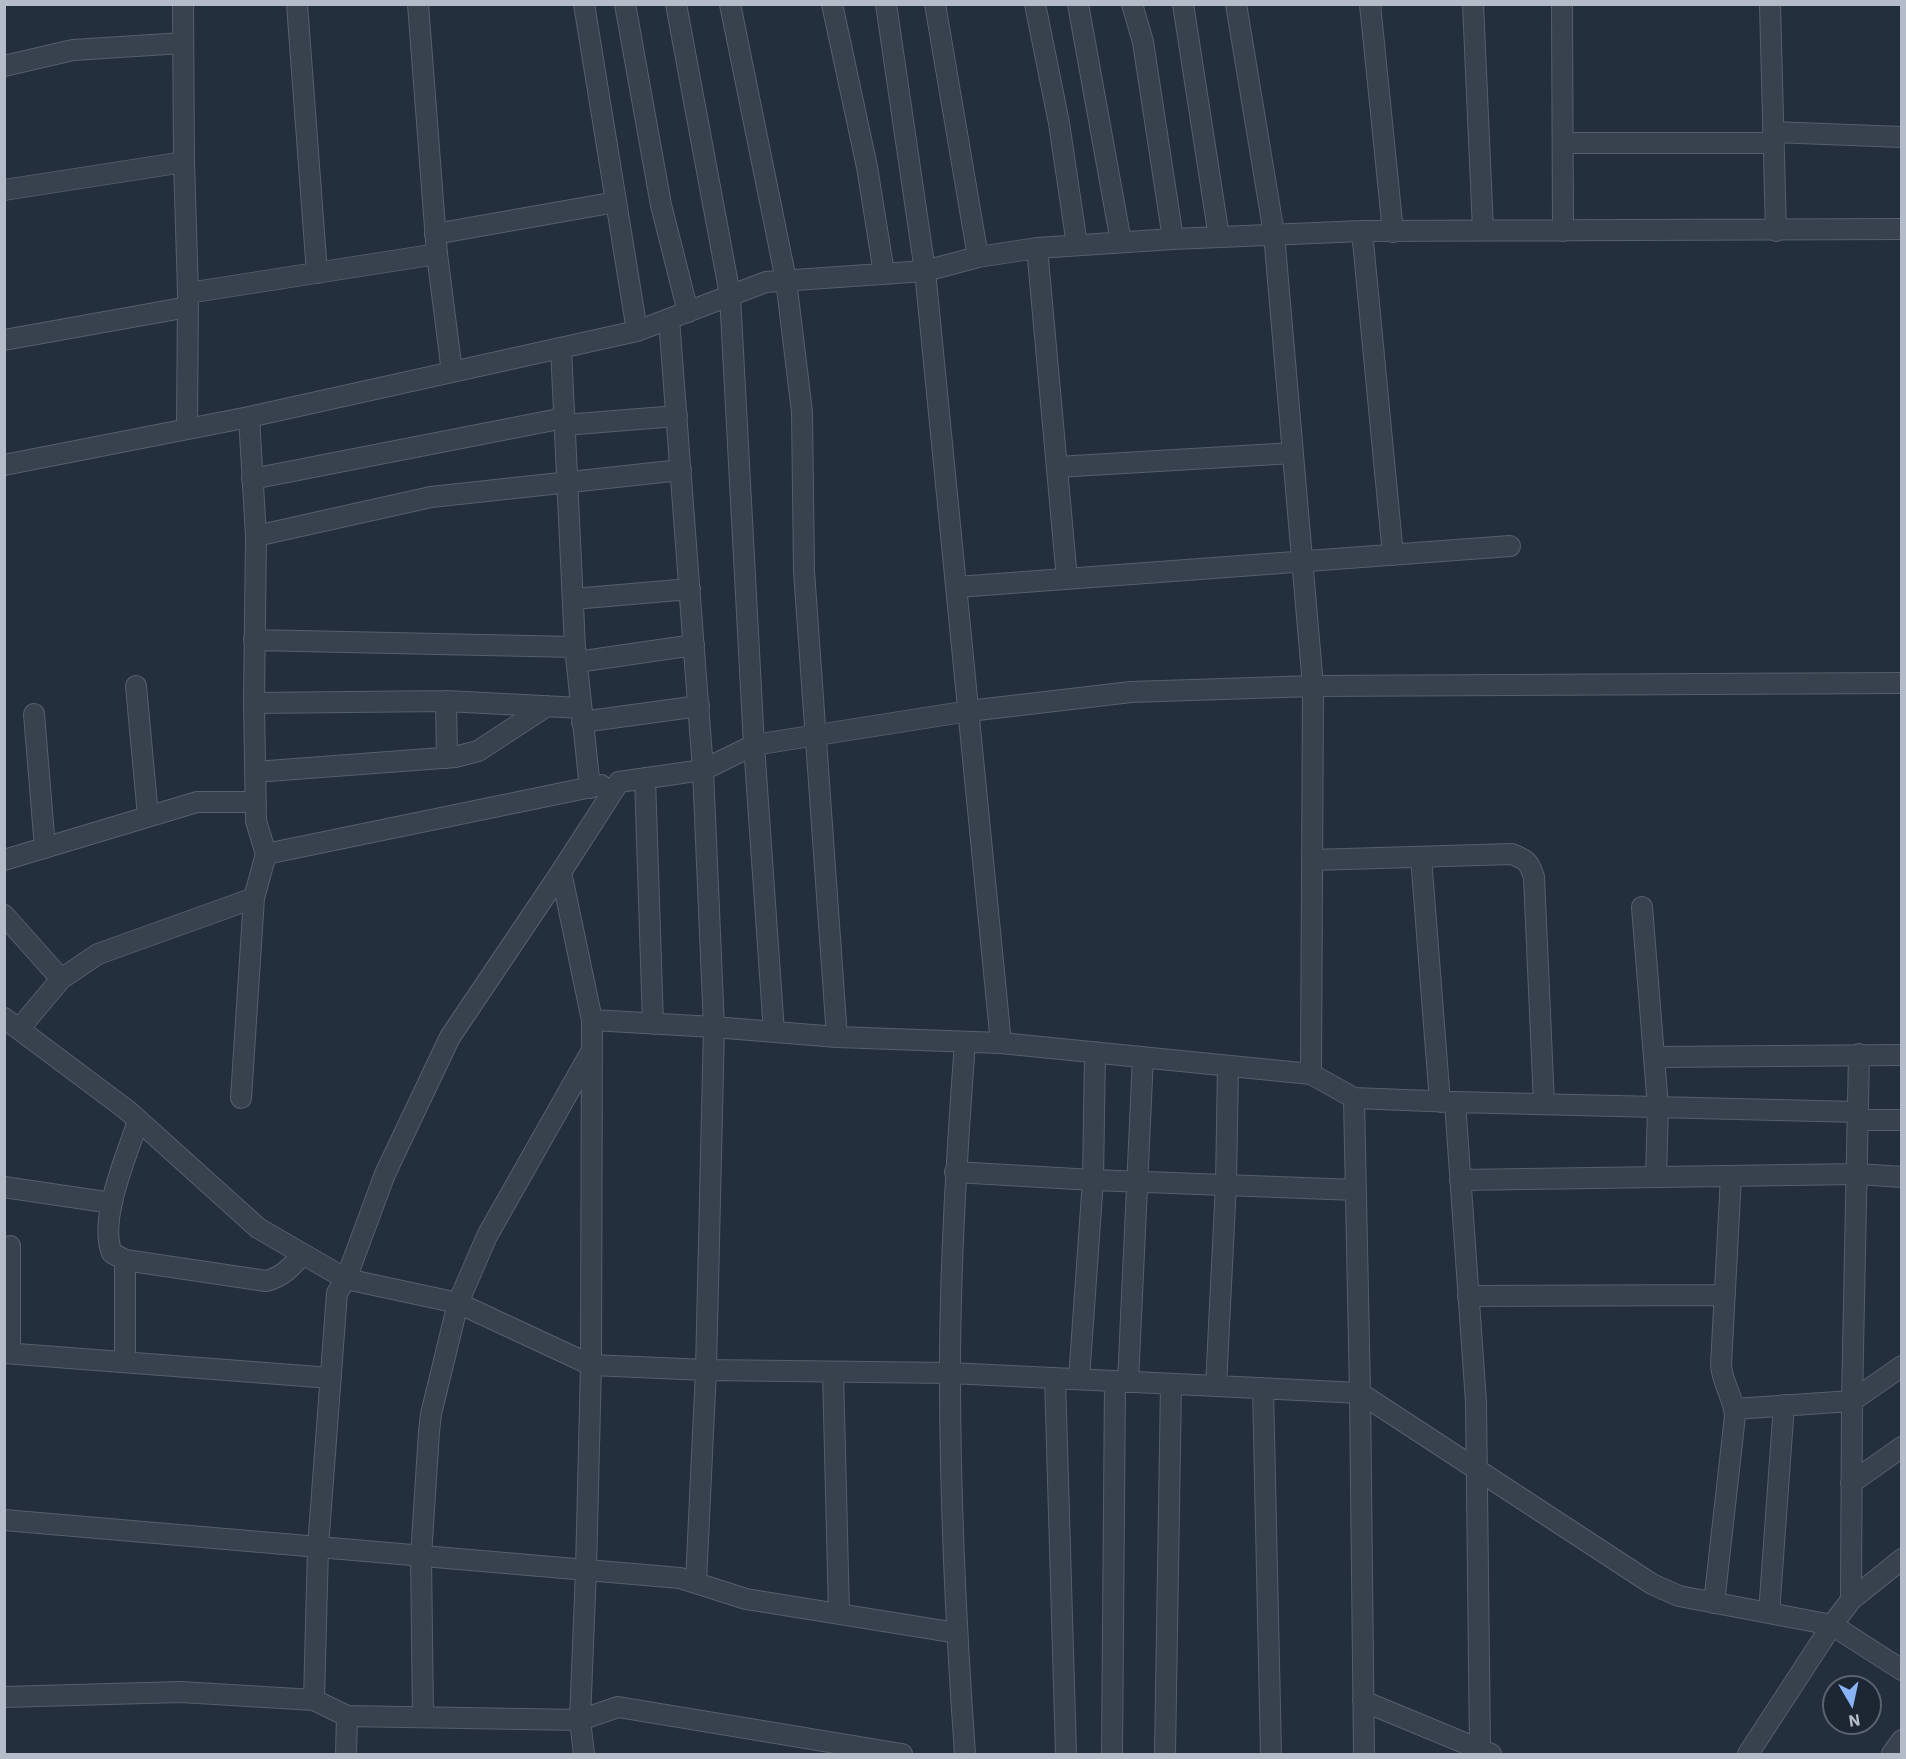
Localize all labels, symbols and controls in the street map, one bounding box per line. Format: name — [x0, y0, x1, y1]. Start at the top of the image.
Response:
north arrow — [1822, 1675, 1882, 1735]
text: N — [1847, 1710, 1862, 1732]

